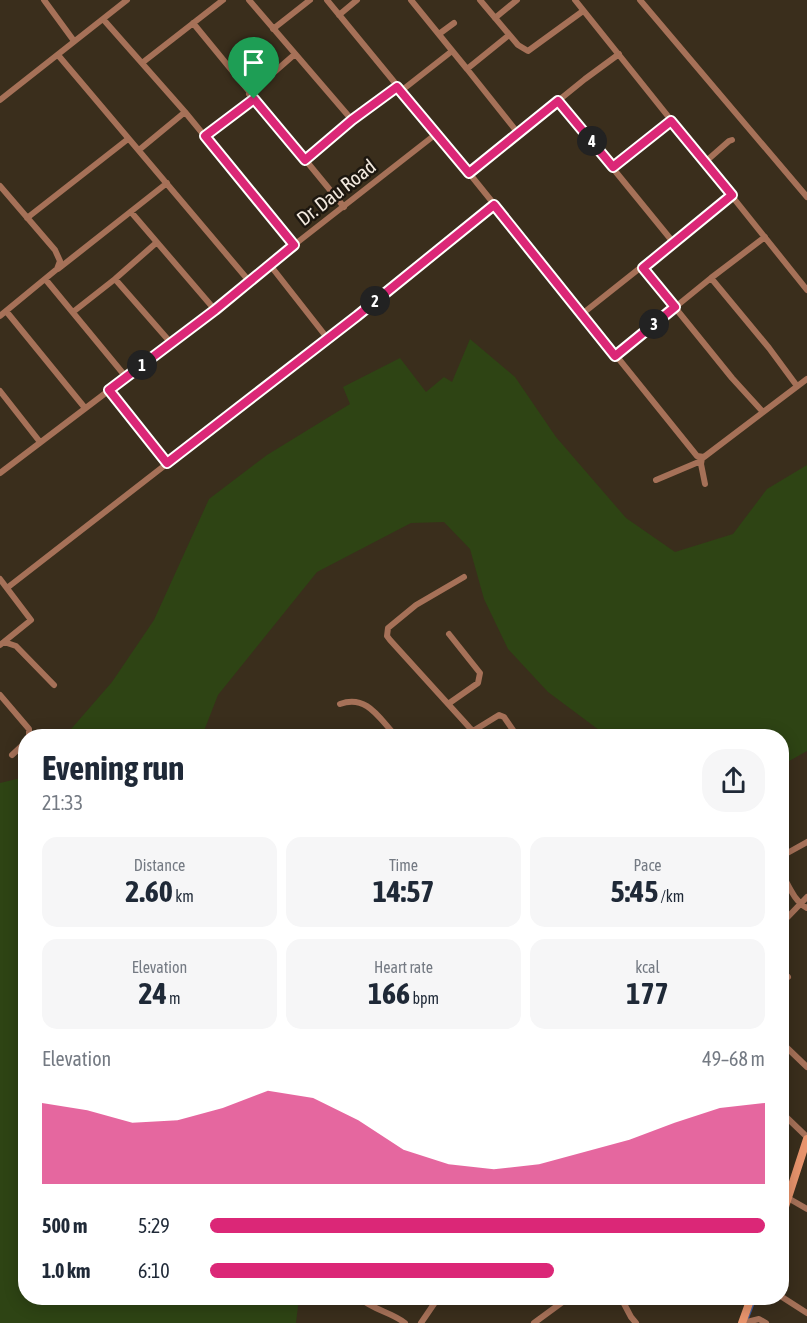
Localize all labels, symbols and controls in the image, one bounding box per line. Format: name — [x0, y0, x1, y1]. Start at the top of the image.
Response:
pin — [228, 37, 279, 99]
icon: arrive — [237, 46, 270, 79]
pin: 4 — [577, 126, 607, 156]
text: 4 — [588, 132, 596, 150]
street label: Dr. Dau Road — [292, 154, 380, 230]
pin: 2 — [360, 286, 390, 316]
text: 2 — [371, 292, 379, 310]
pin: 3 — [639, 309, 669, 339]
text: 3 — [650, 315, 658, 333]
pin: 1 — [127, 350, 157, 380]
text: 1 — [138, 356, 146, 374]
text: Evening run — [42, 749, 184, 787]
button: share — [702, 749, 765, 812]
text: 21:33 — [42, 791, 83, 814]
text: Distance — [134, 856, 185, 874]
text: Time — [389, 856, 418, 874]
text: Pace — [633, 856, 662, 874]
text: 2.60 — [125, 874, 173, 908]
text: 14:57 — [373, 874, 434, 908]
text: 5:45 — [611, 874, 658, 908]
text: km — [173, 887, 194, 905]
text: /km — [658, 887, 684, 905]
text: Elevation — [132, 958, 187, 976]
text: Heart rate — [374, 958, 433, 976]
text: kcal — [635, 958, 660, 976]
text: 24 — [139, 976, 167, 1010]
text: 166 — [368, 976, 410, 1010]
text: 177 — [626, 976, 669, 1010]
text: m — [167, 989, 180, 1007]
text: bpm — [410, 989, 439, 1007]
text: Elevation — [42, 1047, 111, 1070]
text: 49–68 m — [702, 1047, 765, 1070]
text: 500 m — [42, 1214, 87, 1237]
text: 5:29 — [138, 1214, 170, 1237]
text: 1.0 km — [42, 1259, 90, 1282]
text: 6:10 — [138, 1259, 170, 1282]

